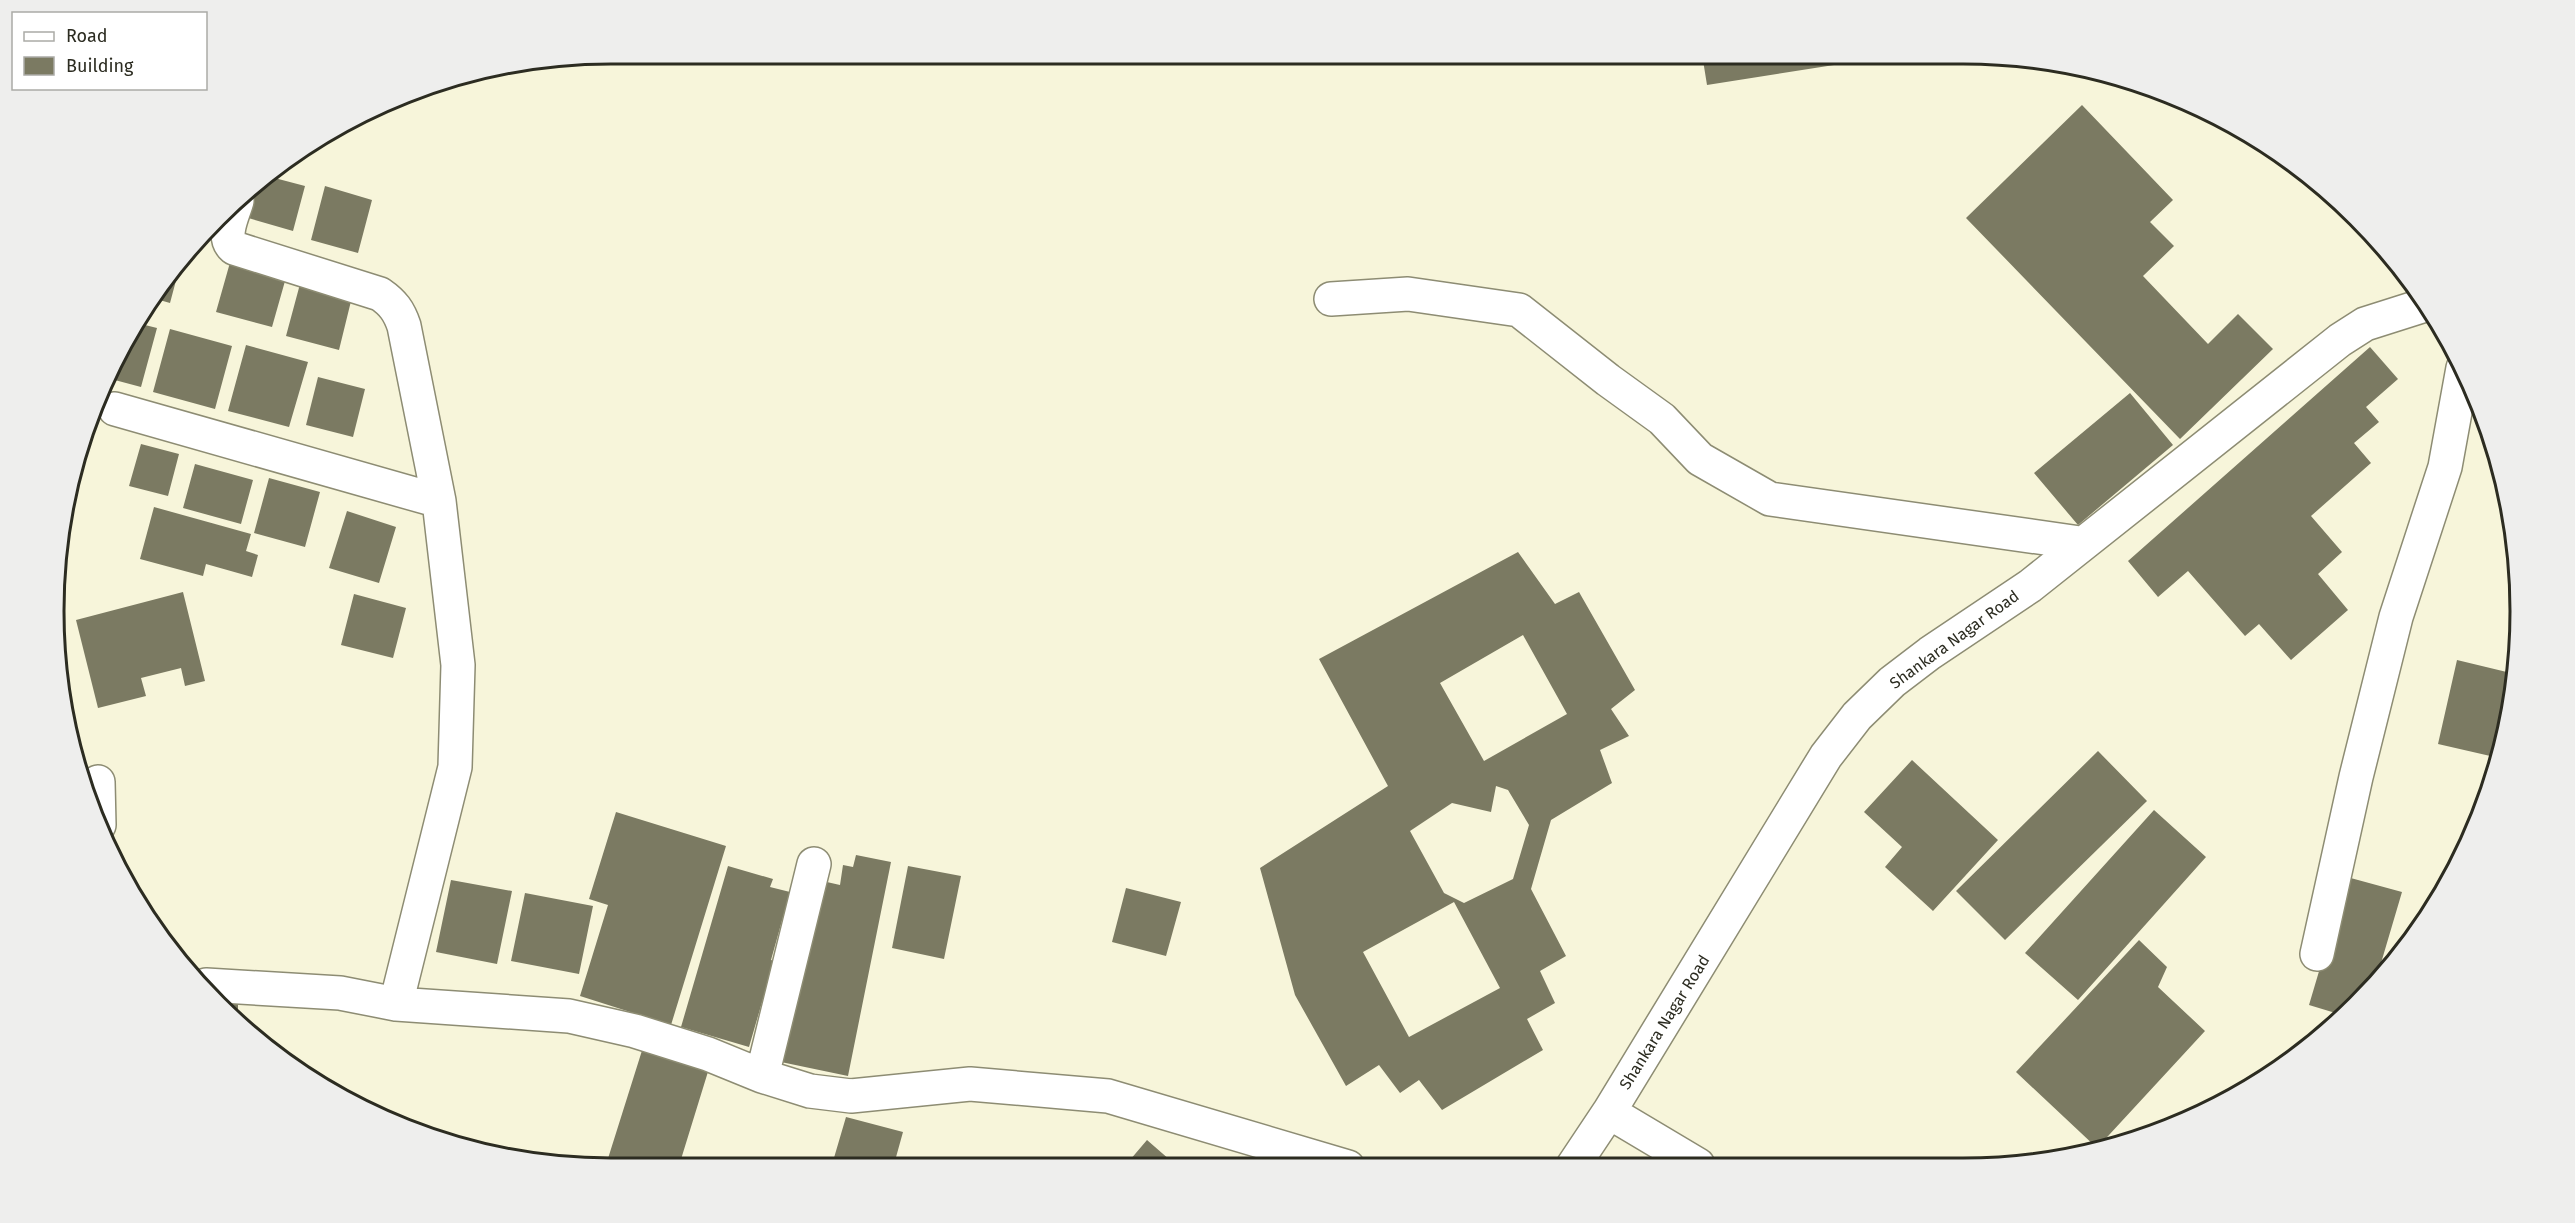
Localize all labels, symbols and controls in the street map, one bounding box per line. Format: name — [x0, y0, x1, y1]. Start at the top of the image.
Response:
legend — [12, 12, 207, 90]
text: Road — [66, 25, 108, 47]
text: Building — [66, 55, 134, 77]
street label: Shankara Nagar Road — [1886, 586, 2023, 693]
street label: Shankara Nagar Road — [1615, 952, 1714, 1093]

